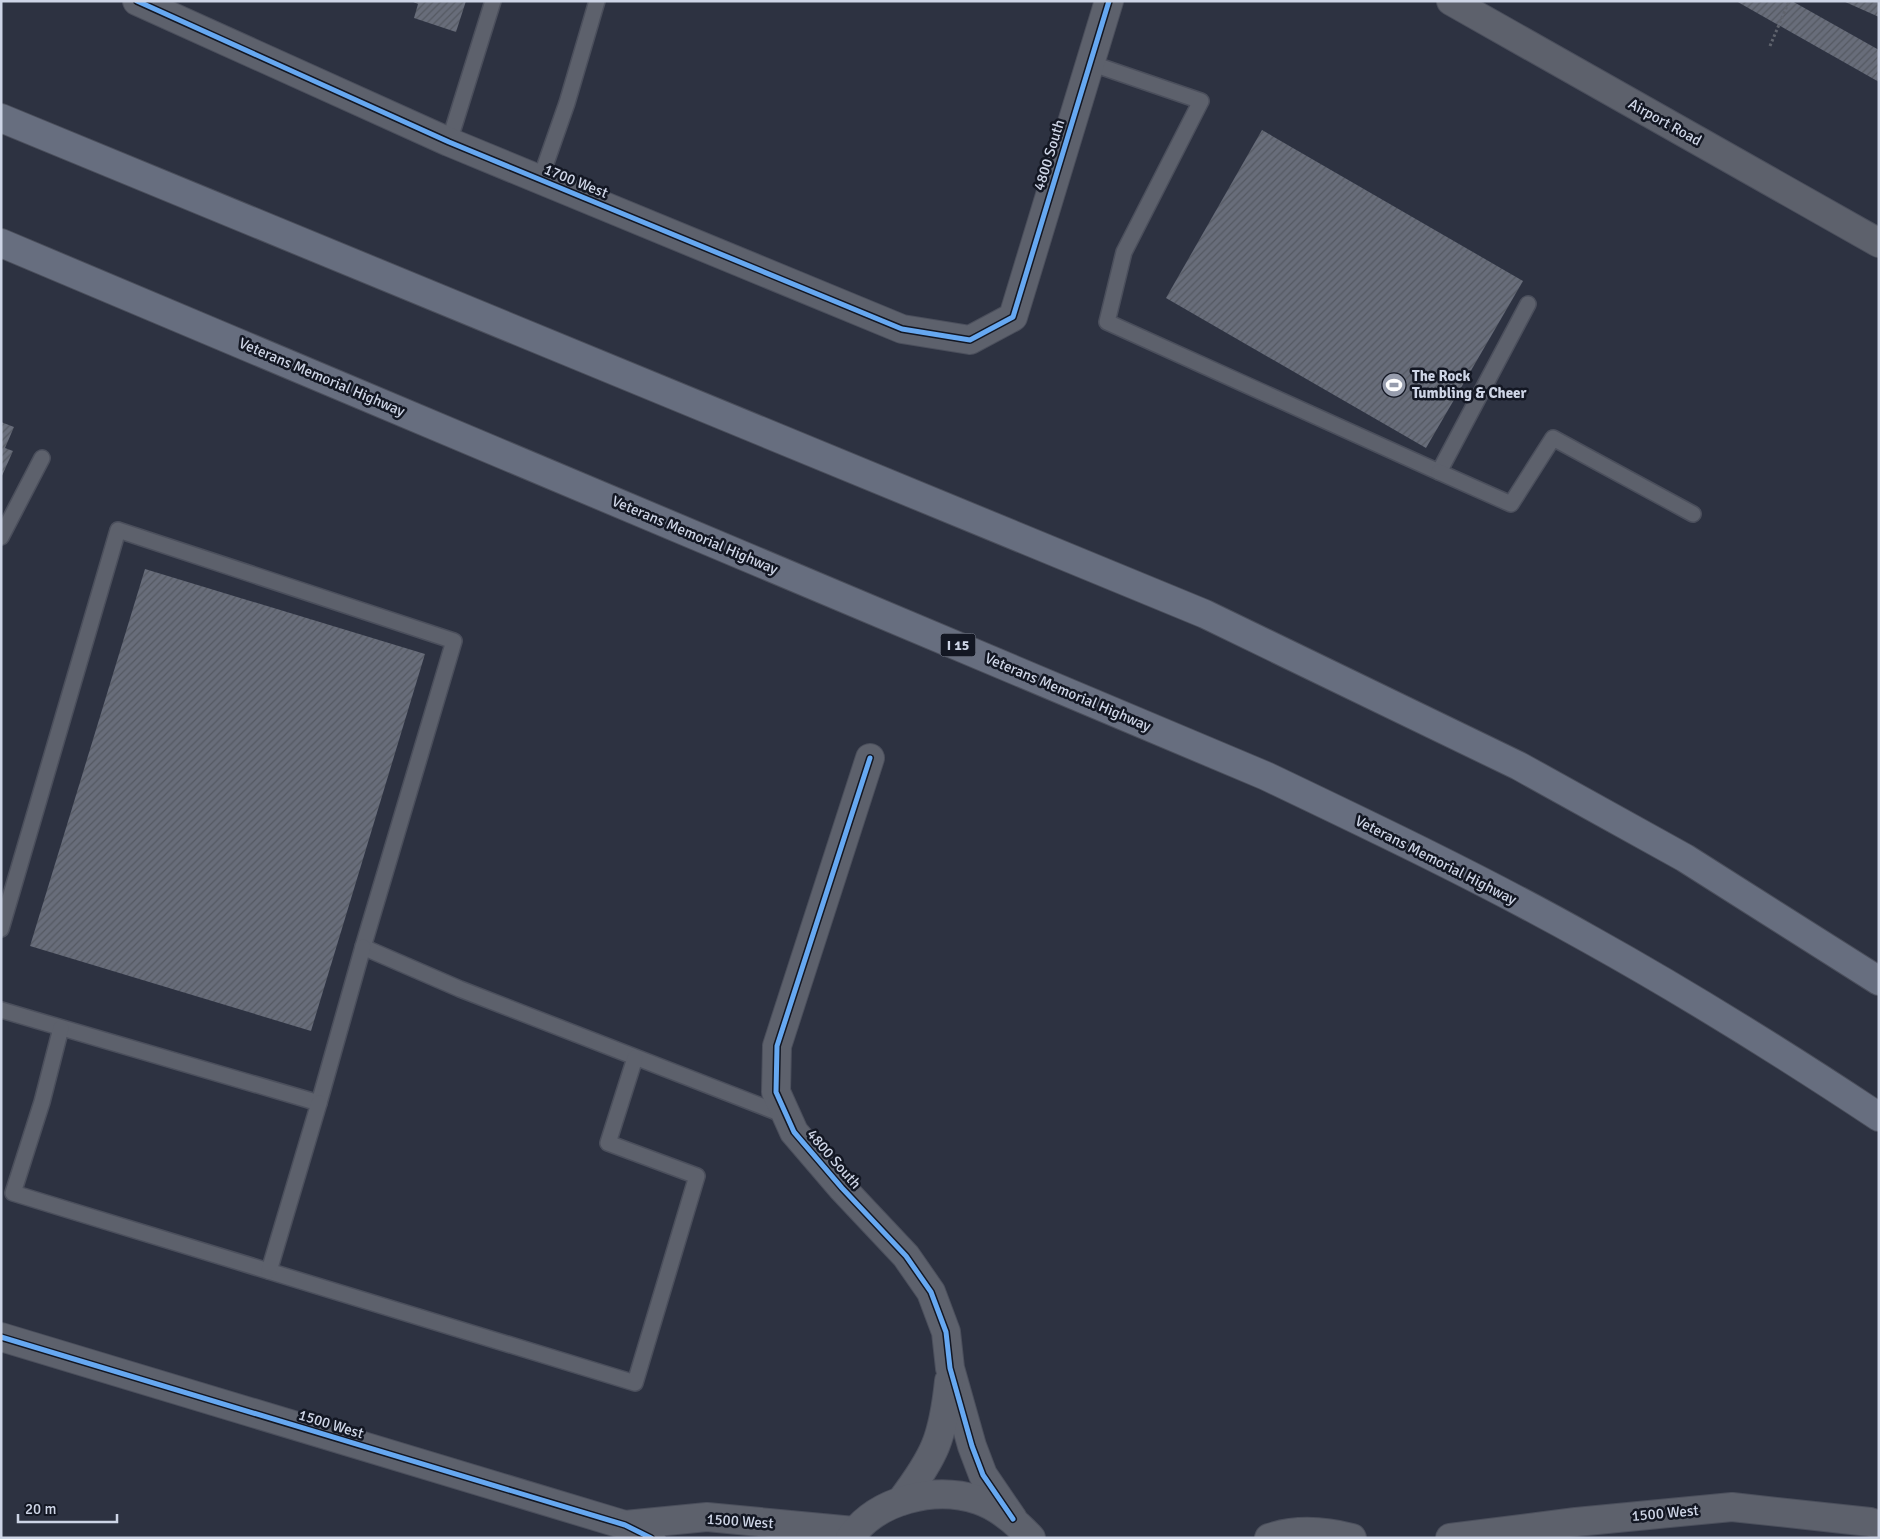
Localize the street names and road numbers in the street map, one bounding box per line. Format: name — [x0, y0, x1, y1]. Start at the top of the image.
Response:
street label: Airport Road — [1625, 94, 1705, 150]
street label: 4800 South — [1030, 117, 1068, 193]
street label: 1700 West — [541, 160, 611, 202]
street label: Veterans Memorial Highway — [236, 334, 408, 420]
street label: Veterans Memorial Highway — [609, 492, 781, 578]
road number: I 15 — [940, 634, 976, 656]
street label: Veterans Memorial Highway — [982, 649, 1154, 735]
street label: Veterans Memorial Highway — [1352, 811, 1520, 909]
street label: 4800 South — [803, 1125, 865, 1193]
street label: 1500 West — [296, 1406, 366, 1442]
street label: 1500 West — [1631, 1501, 1699, 1525]
street label: 1500 West — [706, 1510, 774, 1532]

